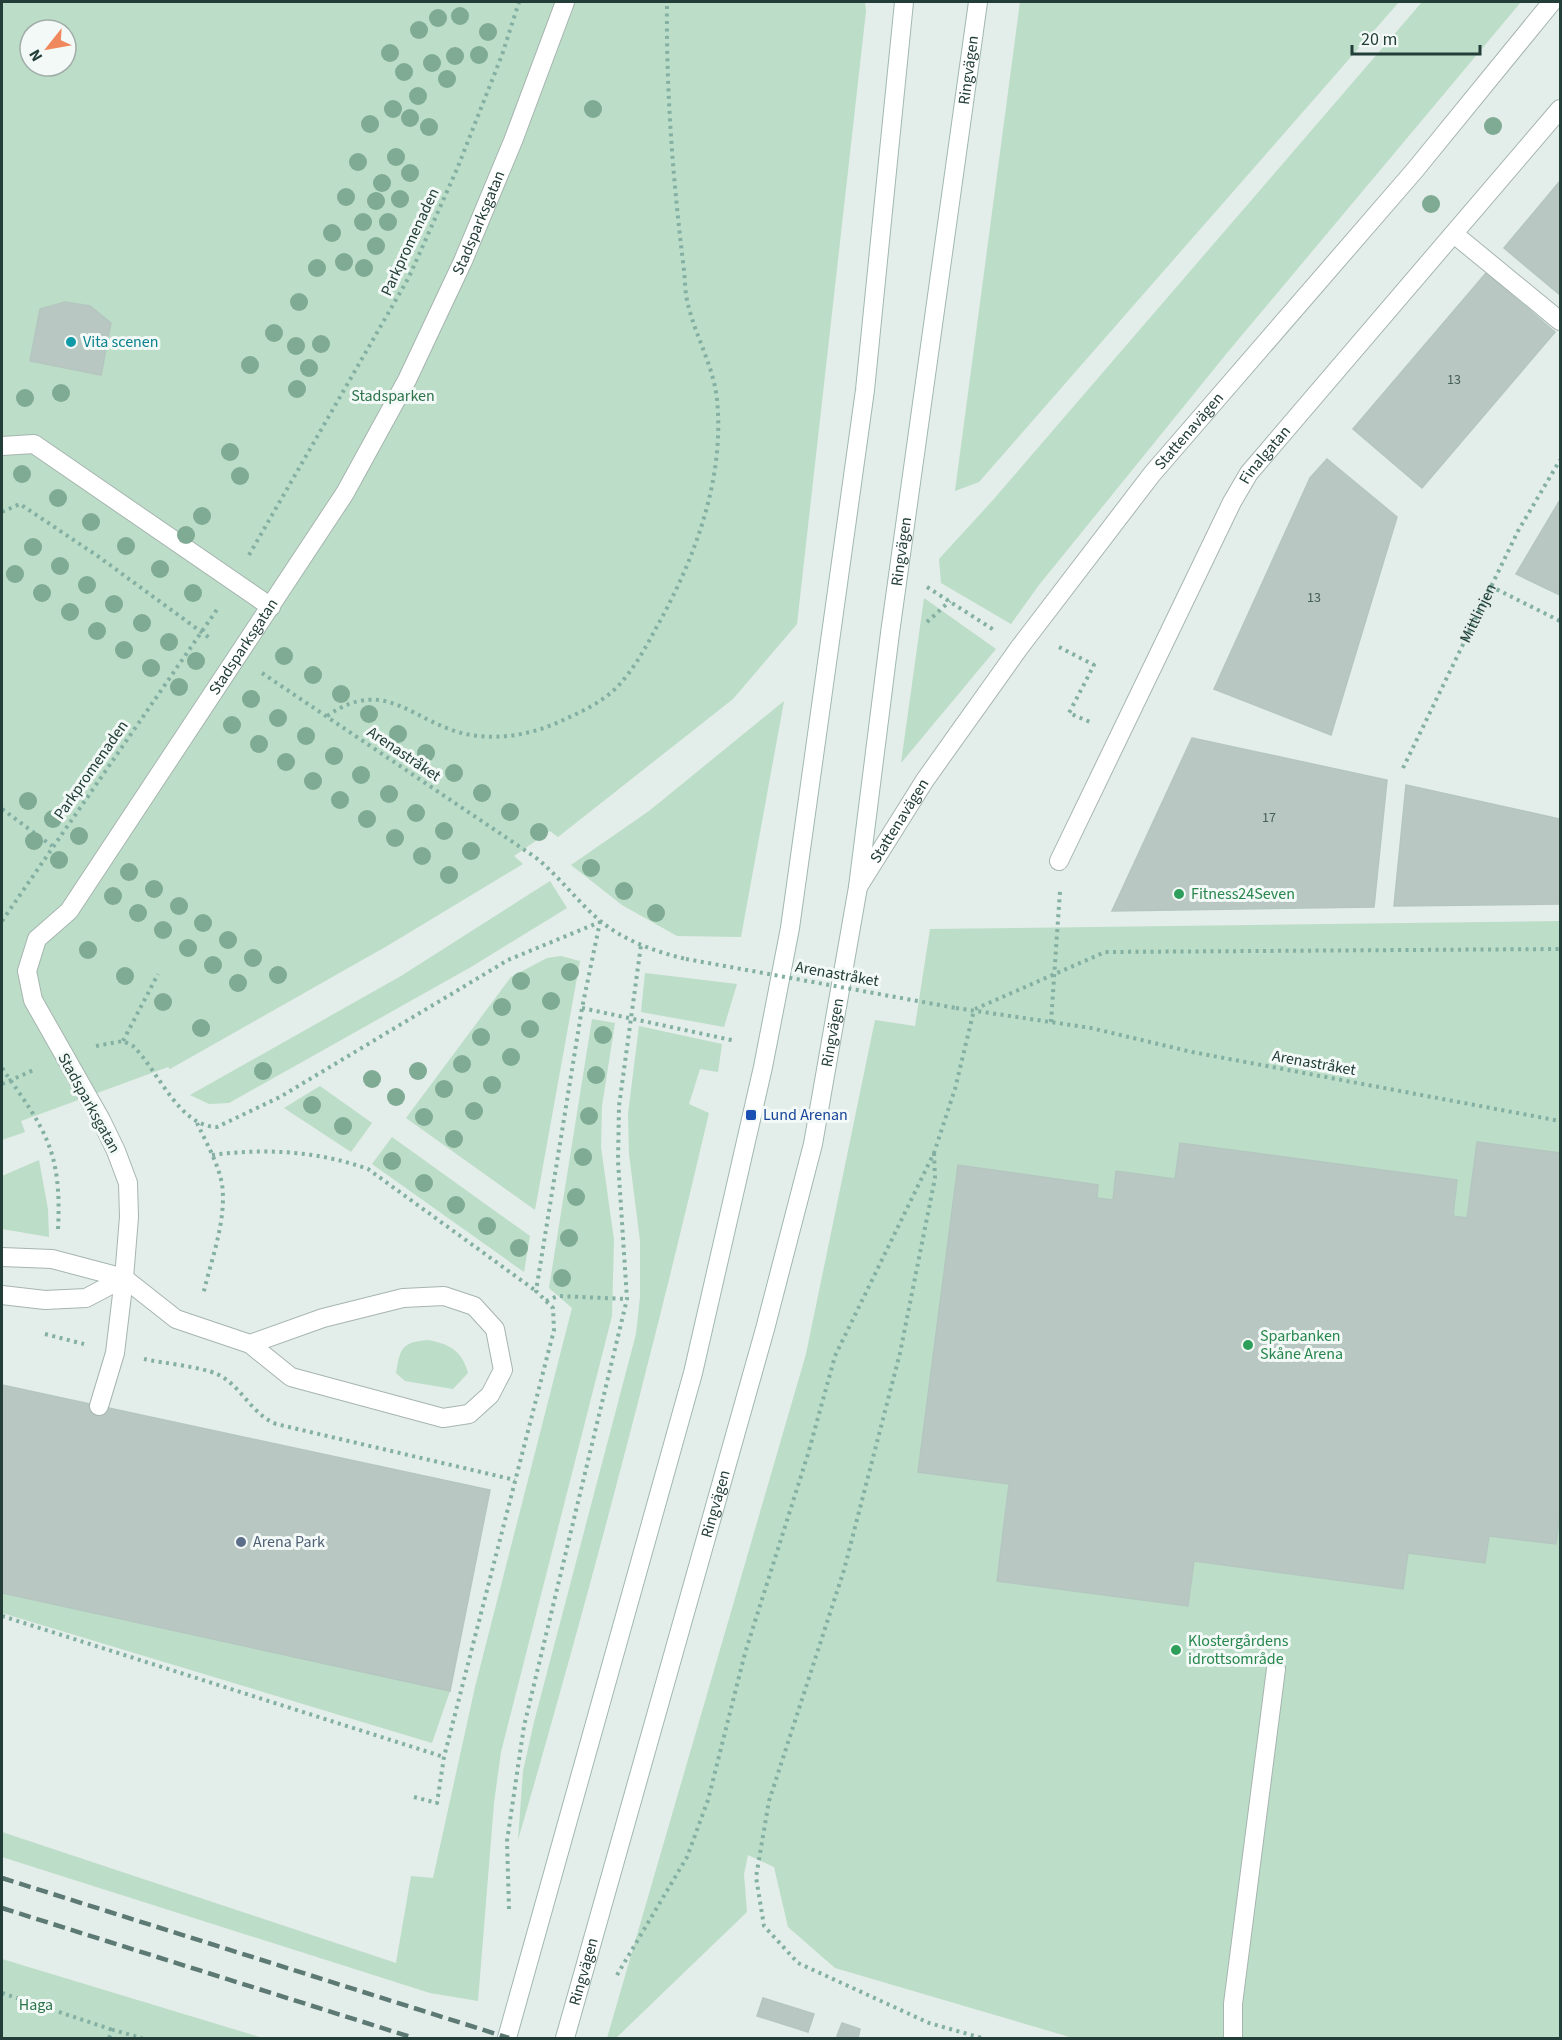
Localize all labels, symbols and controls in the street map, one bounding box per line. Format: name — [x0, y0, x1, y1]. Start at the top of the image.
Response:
north arrow — [18, 18, 78, 78]
scale bar — [1352, 18, 1480, 56]
text: 20 m — [1361, 27, 1397, 52]
street label: Ringvägen — [953, 34, 984, 106]
text: N — [24, 45, 48, 65]
street label: Stadsparksgatan — [447, 167, 510, 279]
street label: Parkpromenaden — [375, 185, 445, 299]
place label: Vita scenen — [83, 331, 159, 353]
marker: Vita scenen — [64, 335, 78, 349]
house number: 13 — [1447, 370, 1461, 390]
park label: Stadsparken — [351, 385, 435, 407]
street label: Stattenavägen — [1149, 388, 1229, 475]
street label: Finalgatan — [1234, 421, 1296, 488]
street label: Ringvägen — [886, 516, 917, 587]
street label: Mittlinjen — [1454, 580, 1502, 647]
house number: 13 — [1307, 588, 1321, 608]
street label: Stadsparksgatan — [204, 594, 283, 699]
street label: Parkpromenaden — [49, 716, 133, 824]
street label: Arenastråket — [363, 721, 446, 787]
street label: Stattenavägen — [865, 774, 934, 867]
house number: 17 — [1262, 808, 1276, 828]
place label: Fitness24Seven — [1191, 883, 1295, 905]
marker: Fitness24Seven — [1172, 887, 1186, 901]
street label: Arenastråket — [793, 956, 881, 992]
street label: Ringvägen — [816, 996, 849, 1069]
street label: Arenastråket — [1270, 1045, 1358, 1081]
street label: Stadsparksgatan — [52, 1049, 126, 1157]
place label: Lund Arenan — [763, 1104, 848, 1126]
marker: Lund Arenan — [744, 1108, 758, 1122]
place label: Sparbanken Skåne Arena — [1260, 1325, 1343, 1365]
marker: Sparbanken Skåne Arena — [1241, 1338, 1255, 1352]
street label: Ringvägen — [696, 1467, 736, 1540]
place label: Arena Park — [253, 1531, 325, 1553]
marker: Arena Park — [234, 1535, 248, 1549]
place label: Klostergårdens idrottsområde — [1188, 1630, 1289, 1670]
marker: Klostergårdens idrottsområde — [1169, 1643, 1183, 1657]
street label: Ringvägen — [564, 1935, 604, 2008]
park label: Haga — [19, 1994, 53, 2016]

